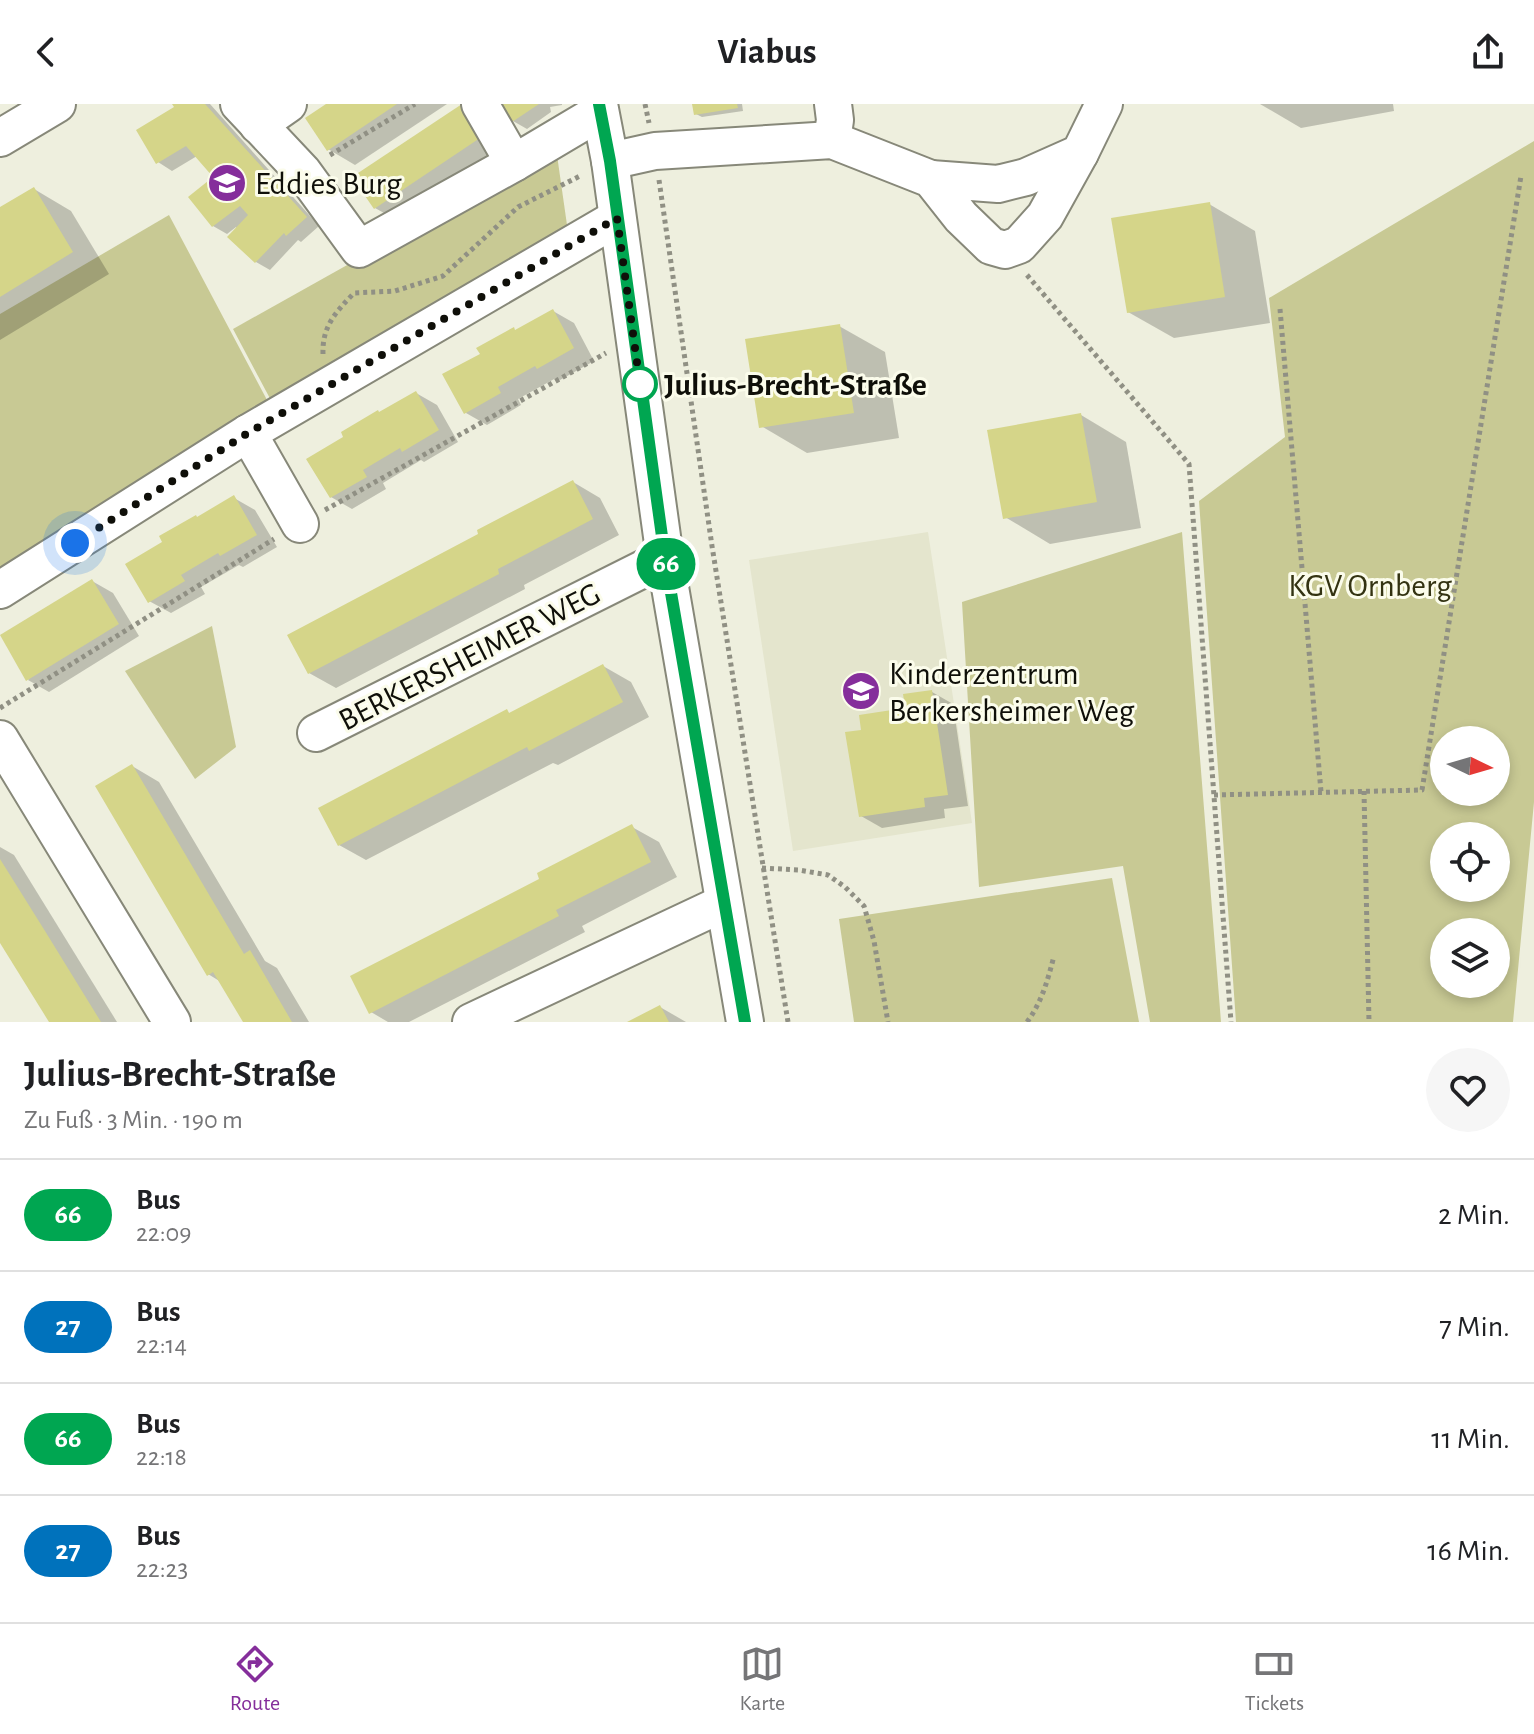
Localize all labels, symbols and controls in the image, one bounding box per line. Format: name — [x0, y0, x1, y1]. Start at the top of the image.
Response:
icon: back — [24, 30, 68, 74]
icon: share — [1466, 30, 1510, 74]
text: Viabus — [717, 34, 817, 70]
school or university icon: Eddies Burg — [206, 162, 248, 204]
place label: Eddies Burg — [255, 168, 402, 200]
marker: Julius-Brecht-Straße — [623, 367, 657, 401]
place label: Julius-Brecht-Straße — [664, 369, 927, 401]
your location — [55, 523, 95, 563]
line badge: 66 — [630, 538, 702, 590]
text: 66 — [652, 550, 680, 578]
park label: KGV Ornberg — [1288, 570, 1452, 602]
street label: BERKERSHEIMER WEG — [334, 577, 605, 737]
place label: Kinderzentrum Berkersheimer Weg — [889, 658, 1135, 727]
school or university icon: Kinderzentrum Berkersheimer Weg — [840, 670, 882, 712]
north arrow — [1430, 726, 1510, 806]
map controls — [1430, 726, 1510, 998]
button: locate — [1430, 822, 1510, 902]
button: layers — [1430, 918, 1510, 998]
button: heart — [1426, 1048, 1510, 1132]
text: Julius-Brecht-Straße — [24, 1056, 336, 1094]
text: Zu Fuß · 3 Min. · 190 m — [24, 1107, 243, 1133]
text: Bus — [136, 1185, 181, 1215]
text: 2 Min. — [1438, 1200, 1510, 1230]
text: 66 — [54, 1201, 82, 1229]
text: 22:09 — [136, 1220, 192, 1246]
text: Bus — [136, 1297, 181, 1327]
text: 7 Min. — [1439, 1312, 1510, 1342]
text: 27 — [55, 1313, 81, 1341]
text: 22:14 — [136, 1332, 187, 1358]
text: Bus — [136, 1409, 181, 1439]
text: 11 Min. — [1431, 1424, 1510, 1454]
text: 66 — [54, 1425, 82, 1453]
text: 22:18 — [136, 1444, 187, 1470]
text: Bus — [136, 1521, 181, 1551]
text: 16 Min. — [1427, 1536, 1510, 1566]
text: 27 — [55, 1537, 81, 1565]
text: 22:23 — [136, 1556, 188, 1582]
tab: Route — [230, 1642, 280, 1716]
tab: Karte — [740, 1642, 785, 1716]
tab: Tickets — [1245, 1642, 1304, 1716]

